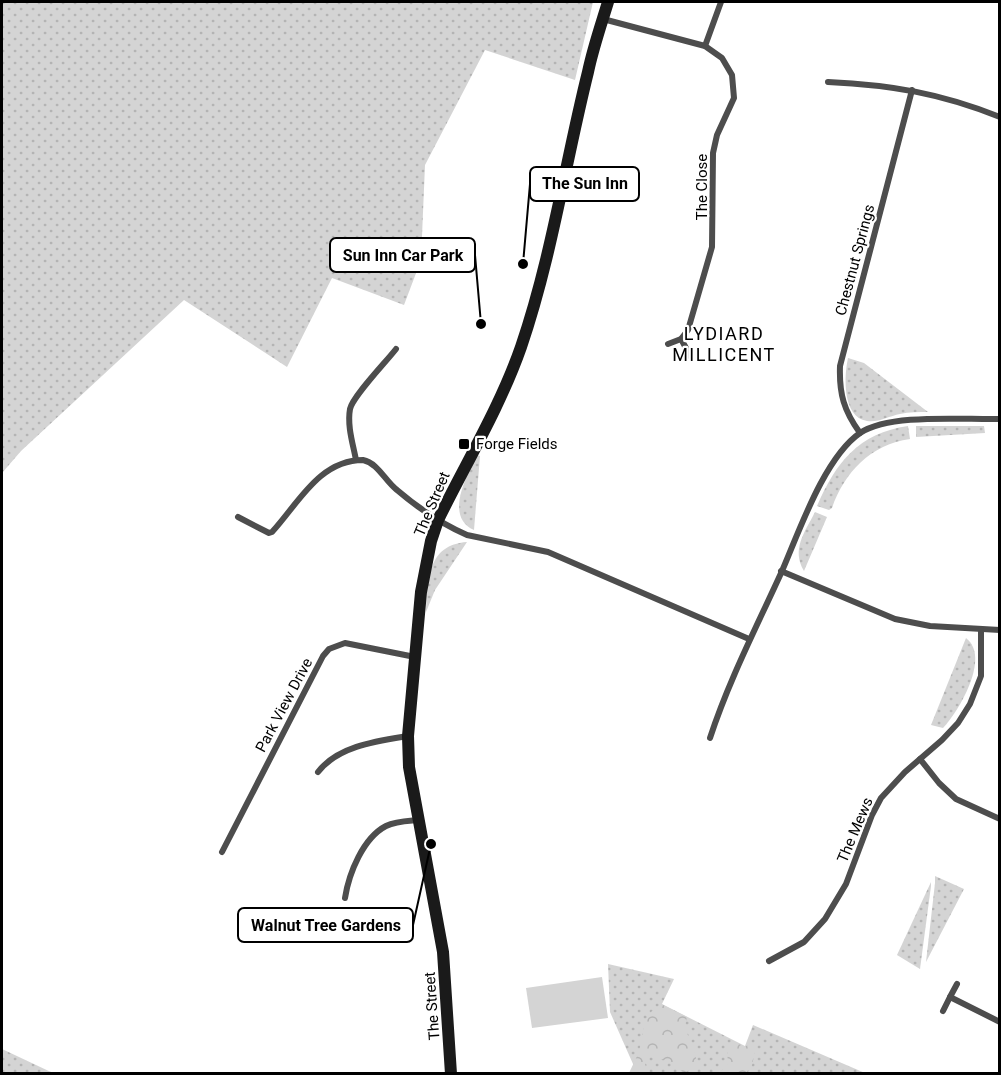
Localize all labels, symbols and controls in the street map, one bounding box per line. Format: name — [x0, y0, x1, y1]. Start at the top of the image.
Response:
street label: The Close — [693, 154, 711, 220]
callout: The Sun Inn — [530, 167, 639, 201]
text: The Sun Inn — [542, 174, 628, 193]
street label: Chestnut Springs — [832, 202, 878, 318]
callout: Sun Inn Car Park — [330, 238, 475, 272]
text: Sun Inn Car Park — [343, 246, 464, 265]
district label: LYDIARD MILLICENT — [672, 323, 776, 365]
place label: Forge Fields — [476, 435, 557, 453]
marker: Forge Fields — [457, 437, 471, 451]
street label: The Street — [410, 469, 454, 539]
street label: Park View Drive — [252, 655, 316, 755]
street label: The Mews — [833, 795, 877, 865]
callout: Walnut Tree Gardens — [238, 908, 413, 942]
text: Walnut Tree Gardens — [251, 916, 401, 935]
street label: The Street — [421, 971, 443, 1041]

